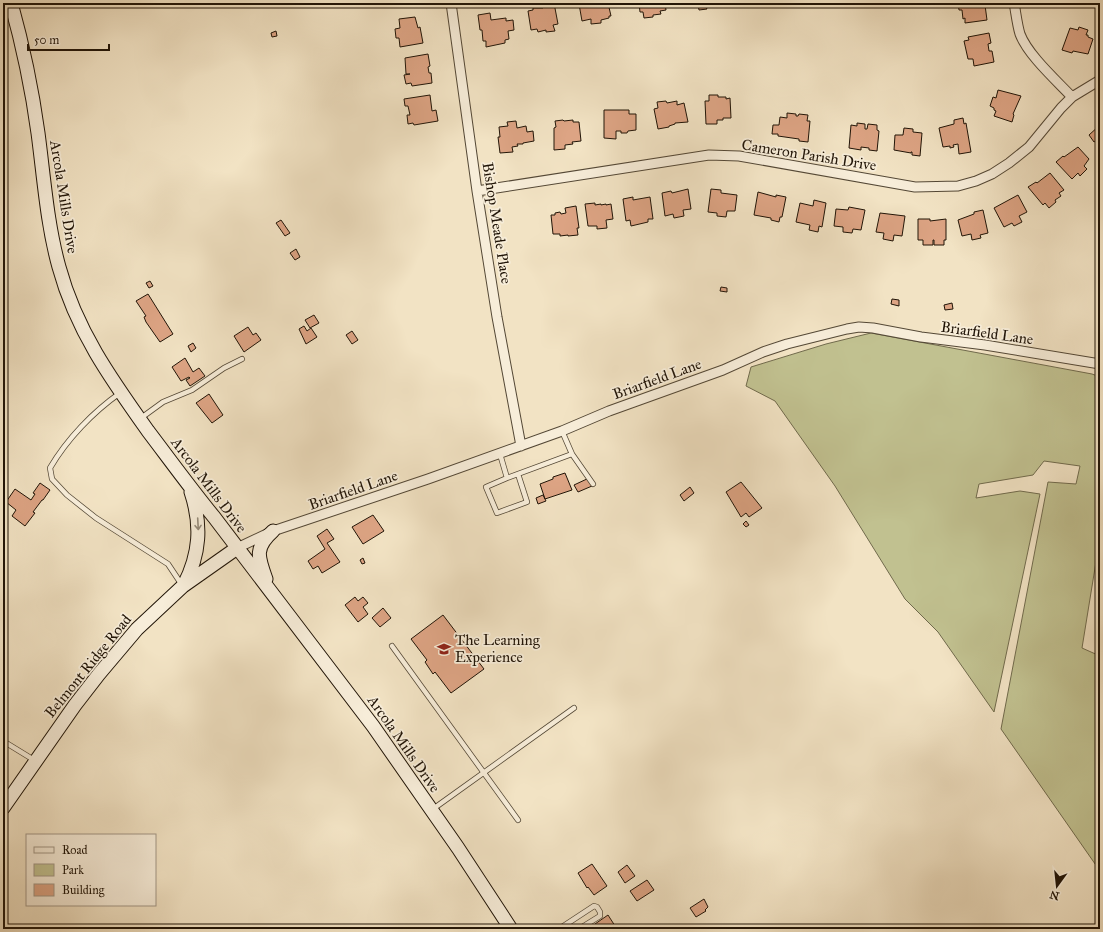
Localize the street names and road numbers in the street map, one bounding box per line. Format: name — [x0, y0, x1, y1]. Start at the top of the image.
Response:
street label: Cameron Parish Drive — [740, 135, 878, 175]
street label: Arcola Mills Drive — [46, 138, 82, 255]
street label: Bishop Meade Place — [479, 161, 515, 285]
street label: Briarfield Lane — [940, 318, 1034, 348]
street label: Briarfield Lane — [610, 355, 704, 403]
street label: Arcola Mills Drive — [167, 433, 251, 536]
street label: Briarfield Lane — [306, 466, 400, 514]
street label: Belmont Ridge Road — [41, 610, 135, 721]
street label: Arcola Mills Drive — [363, 691, 444, 796]

